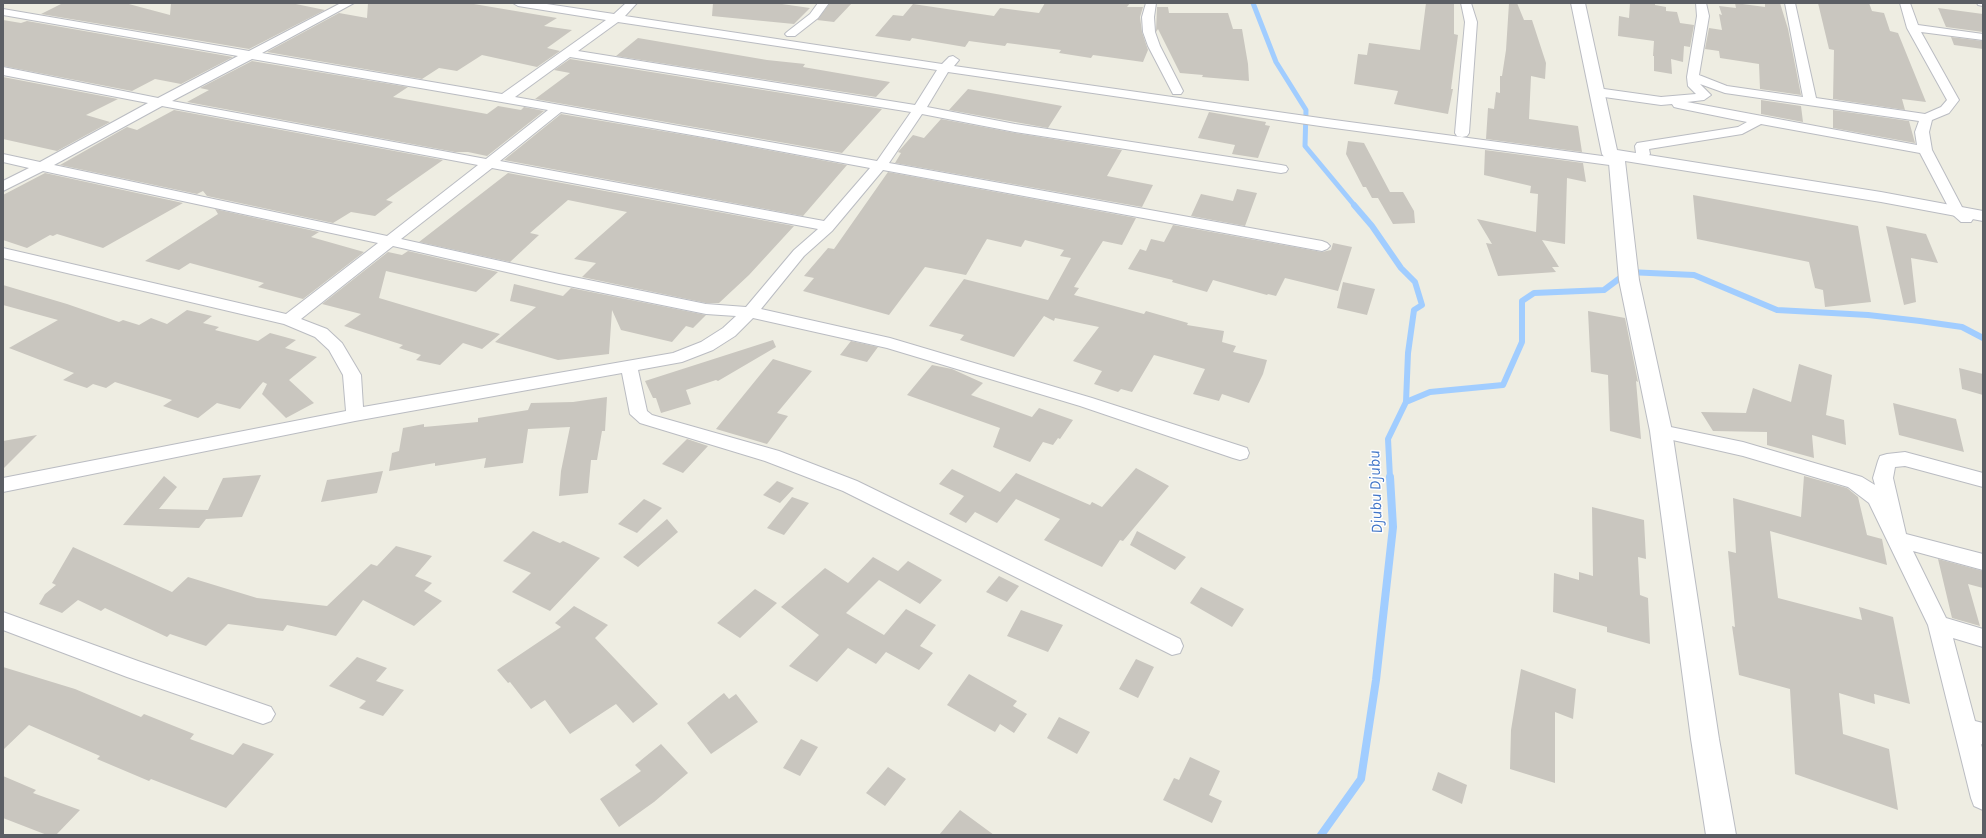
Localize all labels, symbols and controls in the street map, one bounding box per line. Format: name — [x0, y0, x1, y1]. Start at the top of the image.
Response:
water label: Djubu Djubu — [1365, 450, 1387, 534]

